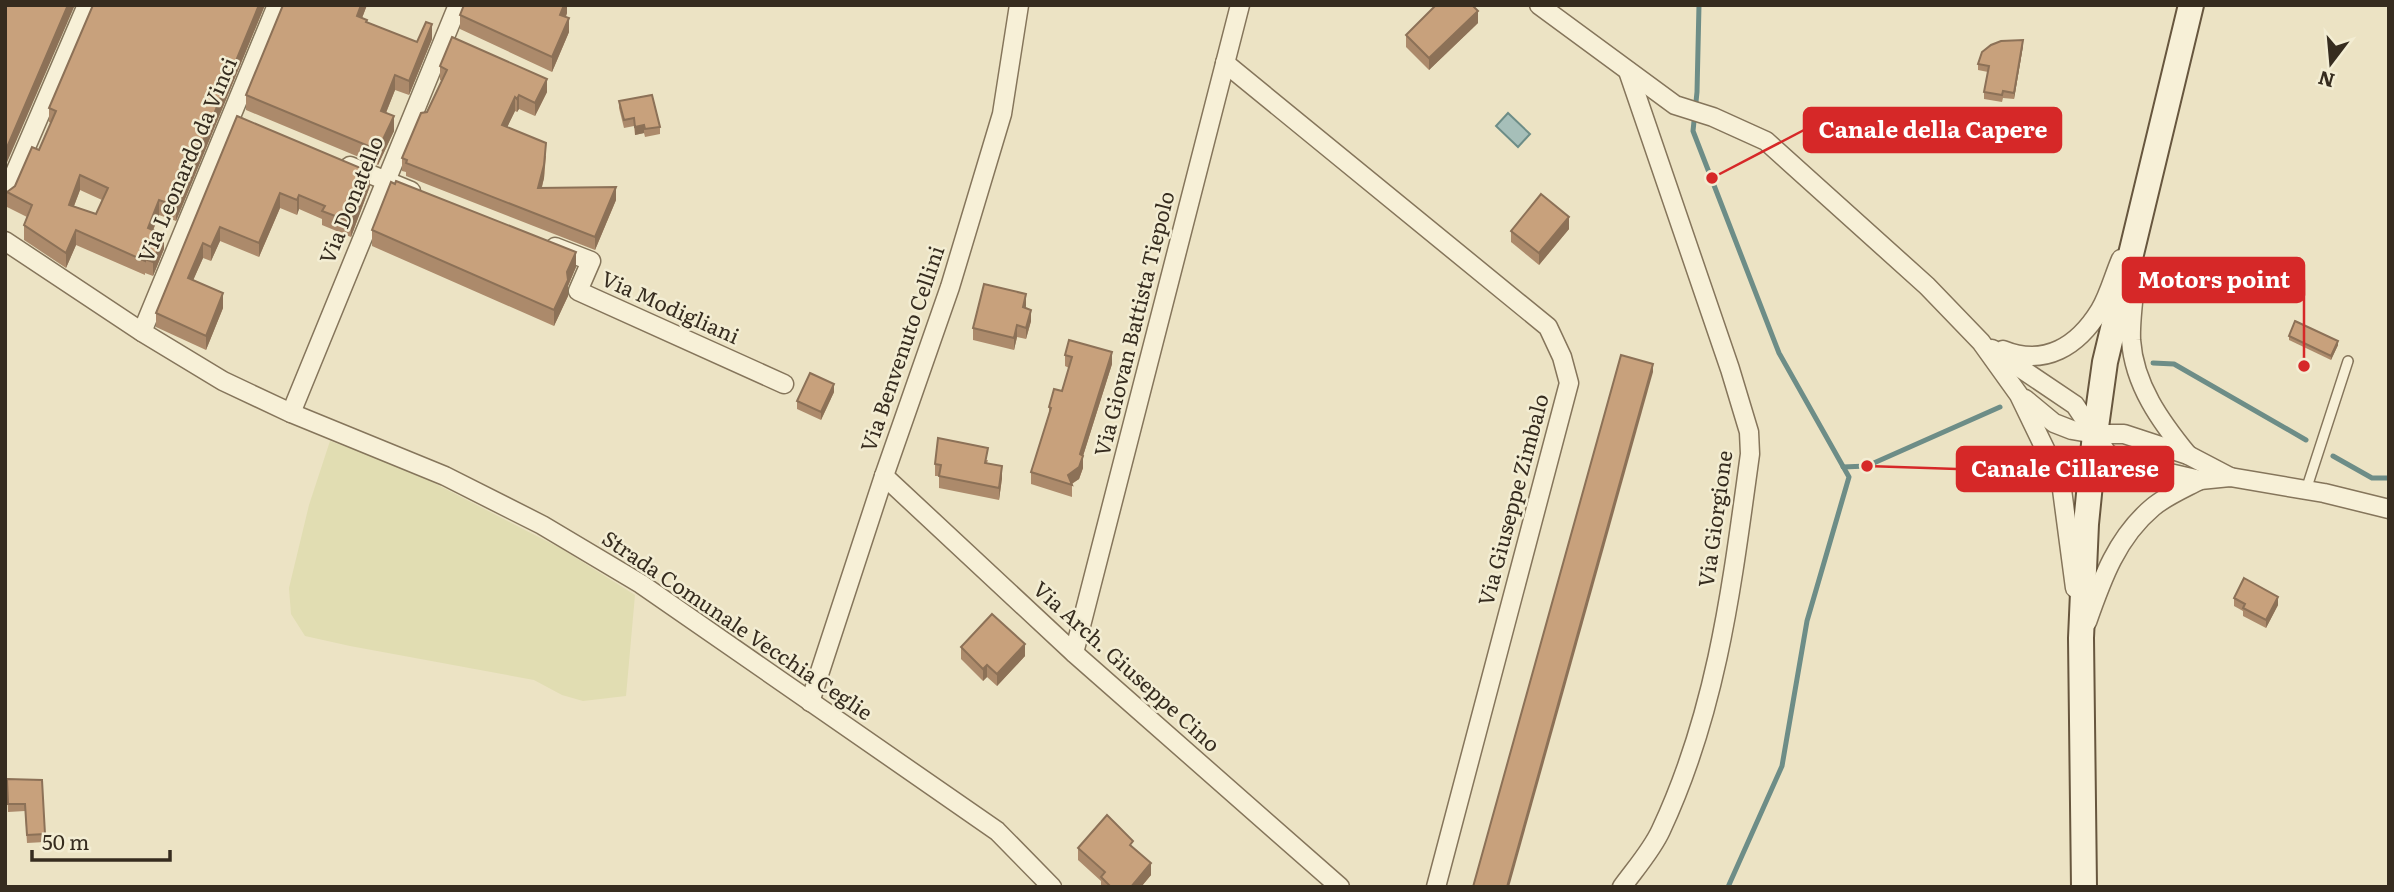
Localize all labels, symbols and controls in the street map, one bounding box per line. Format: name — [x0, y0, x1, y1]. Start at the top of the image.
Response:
north arrow — [2296, 28, 2366, 98]
street label: Via Leonardo da Vinci — [128, 52, 243, 266]
text: N — [2314, 65, 2338, 96]
callout: Canale della Capere — [1804, 108, 2061, 152]
text: Canale della Capere — [1818, 111, 2048, 145]
street label: Via Donatello — [310, 130, 389, 268]
street label: Via Giovan Battista Tiepolo — [1085, 187, 1181, 459]
street label: Via Benvenuto Cellini — [851, 241, 950, 455]
callout: Motors point — [2123, 258, 2304, 302]
street label: Via Modigliani — [597, 261, 745, 350]
text: Motors point — [2138, 261, 2290, 295]
street label: Via Giuseppe Zimbalo — [1468, 390, 1555, 609]
callout: Canale Cillarese — [1957, 447, 2173, 491]
street label: Via Giorgione — [1689, 448, 1738, 589]
text: Canale Cillarese — [1971, 450, 2159, 484]
street label: Strada Comunale Vecchia Ceglie — [597, 521, 880, 726]
street label: Via Arch. Giuseppe Cino — [1027, 572, 1228, 758]
scale bar — [32, 818, 170, 862]
text: 50 m — [42, 825, 89, 856]

